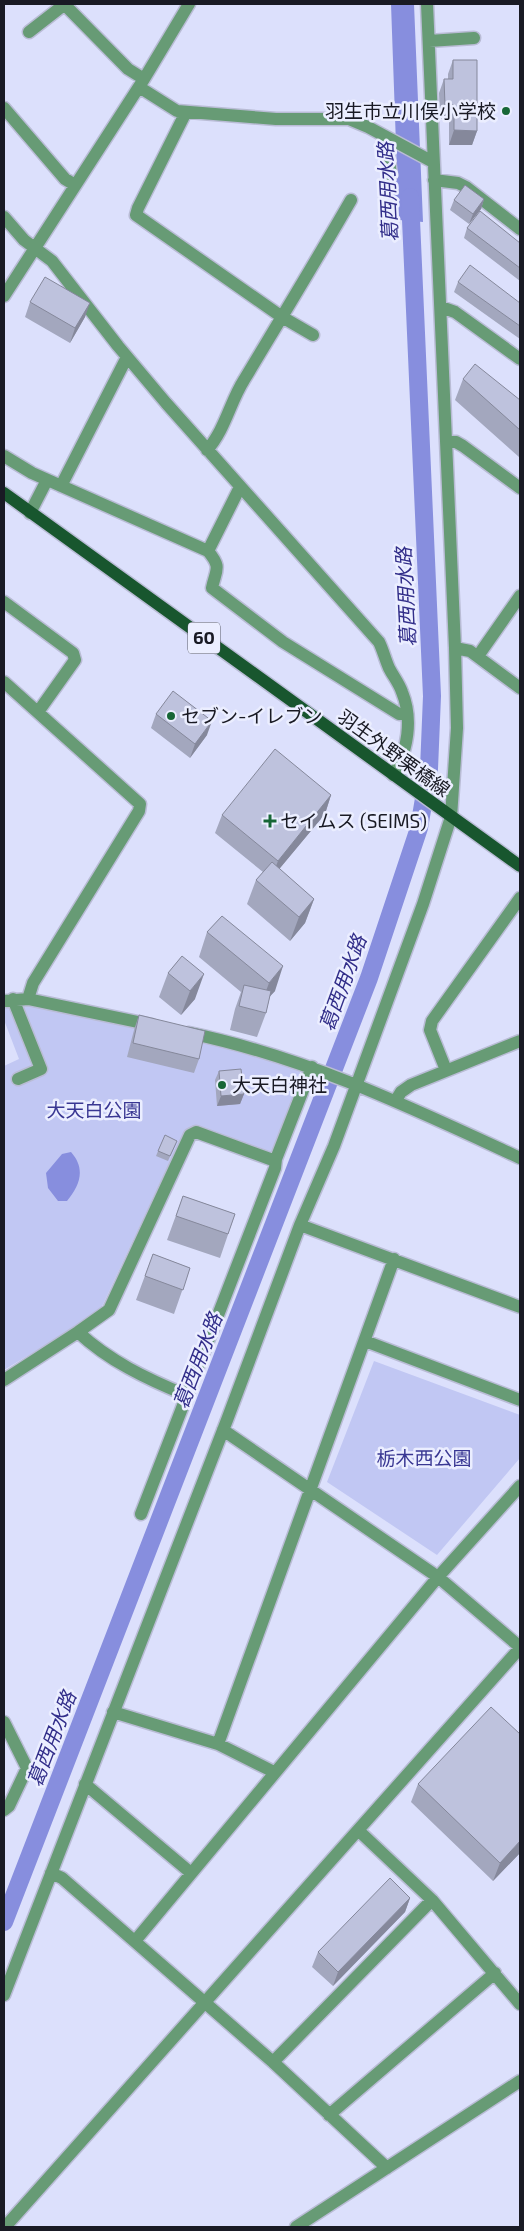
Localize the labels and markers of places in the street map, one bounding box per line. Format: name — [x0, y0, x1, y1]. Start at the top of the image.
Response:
place label: 羽生市立川俣小学校 — [325, 99, 496, 122]
marker: 羽生市立川俣小学校 — [500, 105, 512, 117]
place label: セブン-イレブン — [181, 704, 323, 727]
marker: セブン-イレブン — [165, 710, 177, 722]
place label: セイムス (SEIMS) — [280, 809, 427, 832]
marker: セイムス (SEIMS) — [264, 815, 276, 827]
place label: 大天白神社 — [232, 1073, 327, 1096]
marker: 大天白神社 — [216, 1079, 228, 1091]

